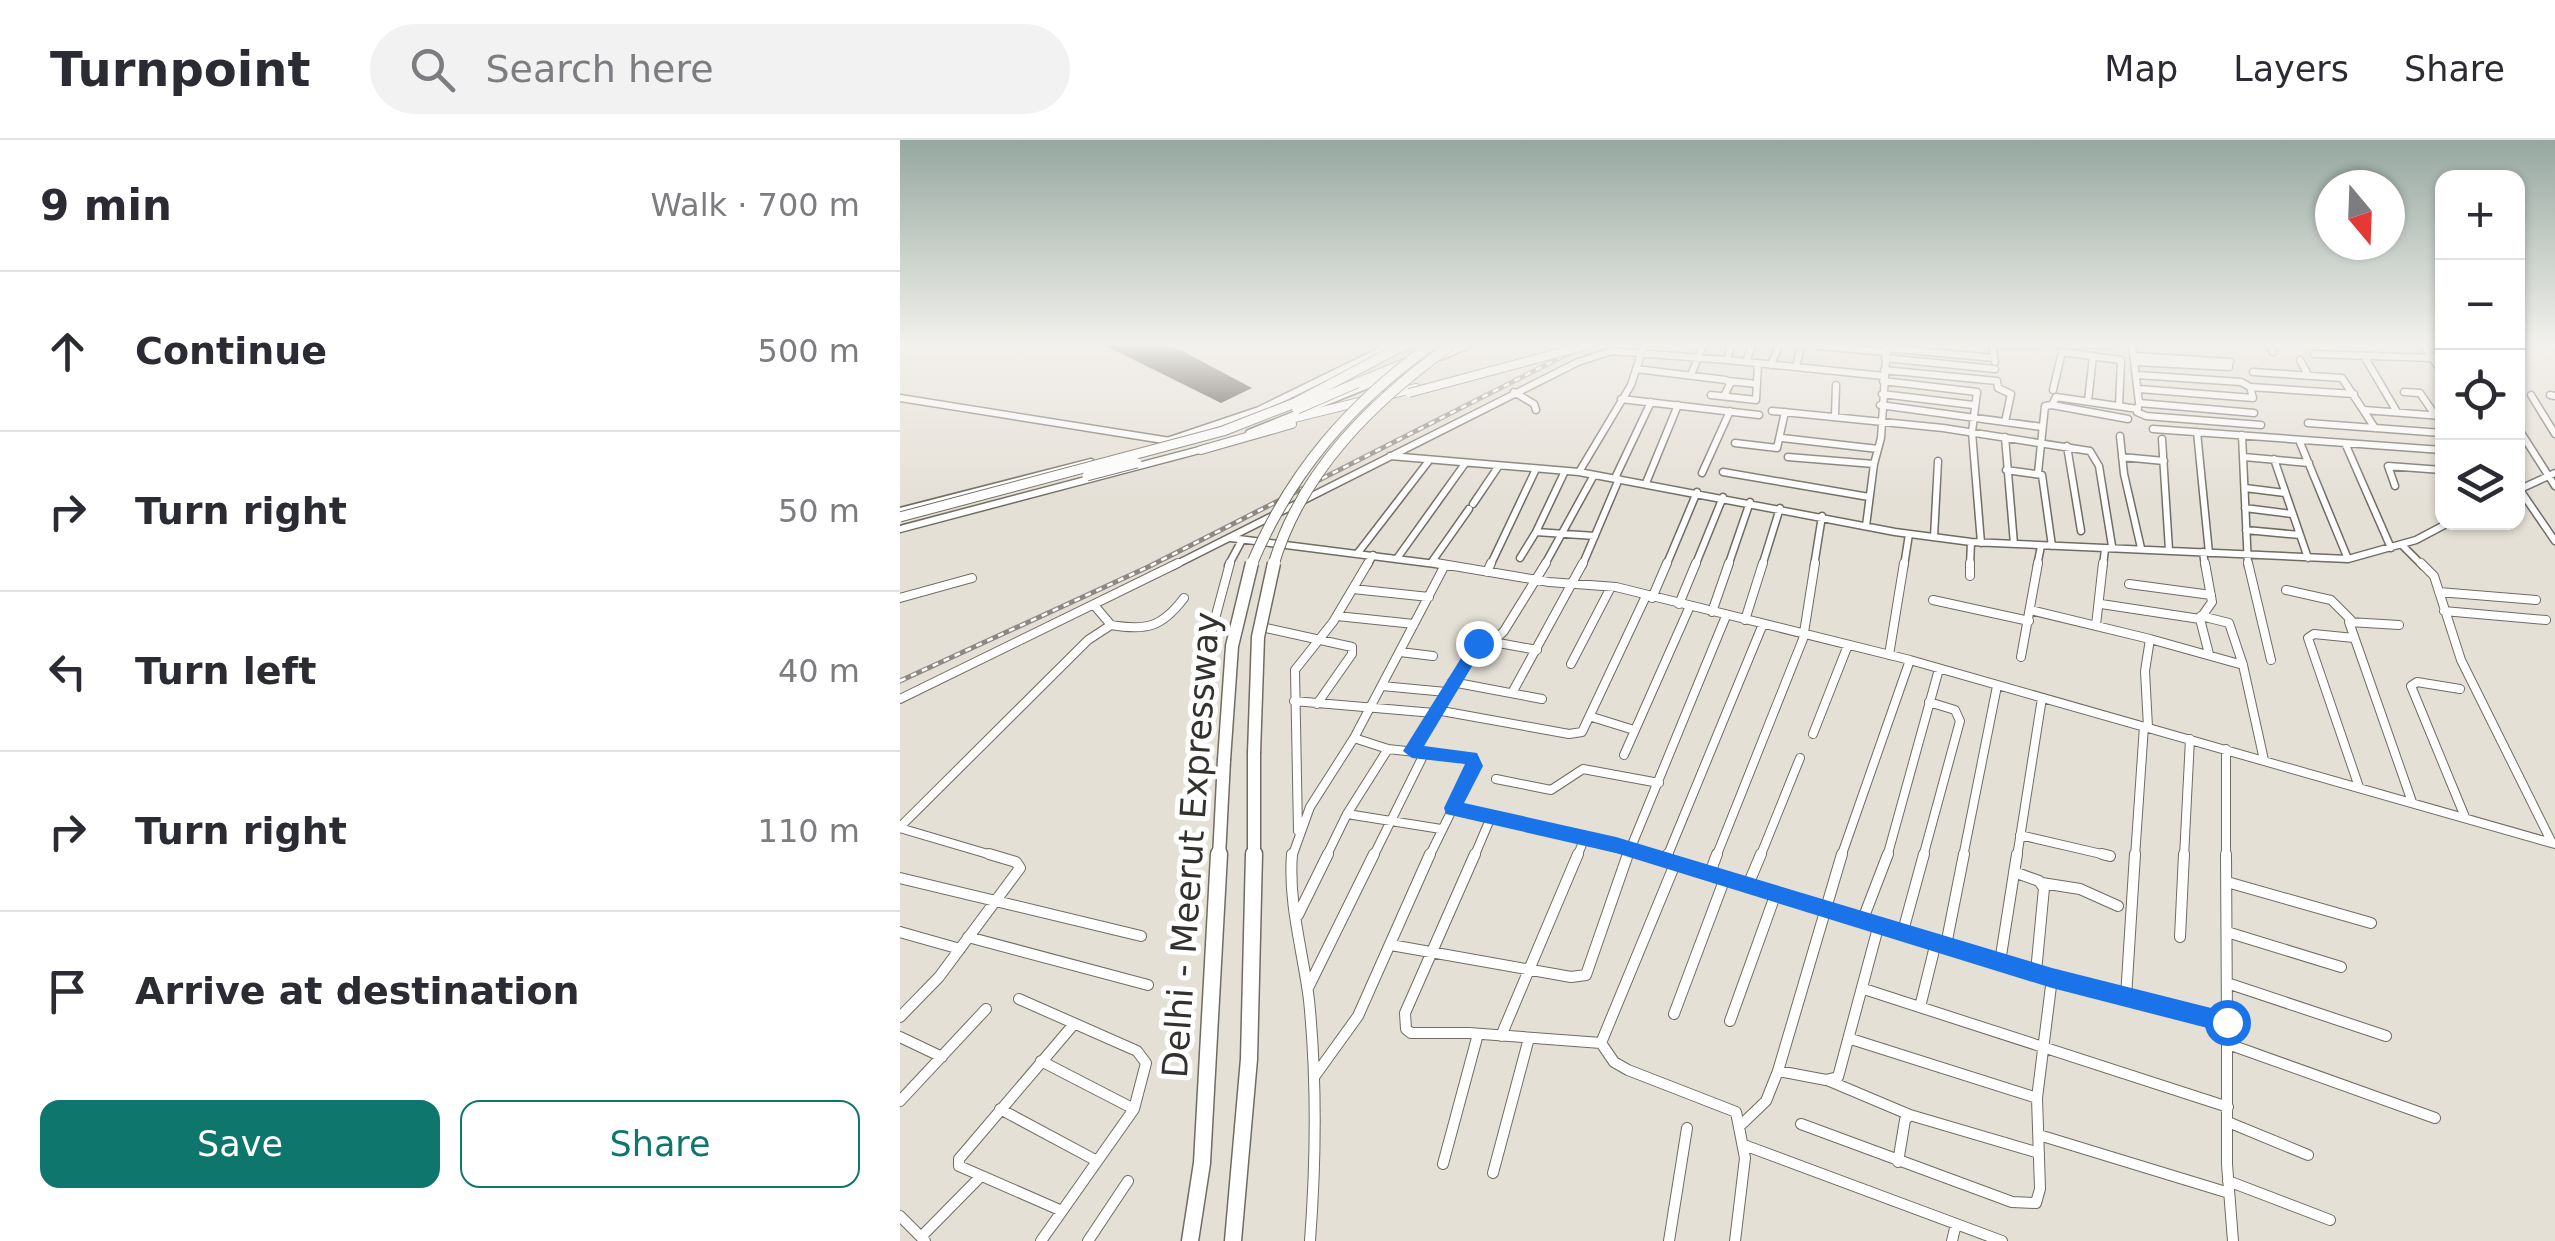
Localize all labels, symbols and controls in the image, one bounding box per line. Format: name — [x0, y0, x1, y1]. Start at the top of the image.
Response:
search box — [370, 24, 1070, 114]
text: Turnpoint — [50, 41, 310, 97]
icon: search — [405, 42, 460, 97]
text: Search here — [485, 47, 714, 91]
text: Map — [2104, 49, 2178, 89]
text: Layers — [2233, 49, 2349, 89]
text: Share — [2404, 49, 2505, 89]
north arrow — [2315, 170, 2405, 260]
map controls — [2435, 170, 2525, 530]
button: + — [2435, 170, 2525, 260]
text: 9 min — [40, 181, 172, 230]
text: Walk · 700 m — [650, 186, 860, 224]
button: − — [2435, 260, 2525, 350]
icon: ahead — [40, 324, 95, 379]
text: Continue — [135, 329, 327, 373]
text: 500 m — [758, 332, 860, 370]
button: locate — [2435, 350, 2525, 440]
button: layers — [2435, 440, 2525, 530]
icon: right — [40, 484, 95, 539]
text: Turn right — [135, 489, 347, 533]
text: 50 m — [778, 492, 860, 530]
street label: Delhi - Meerut Expressway — [1155, 611, 1227, 1079]
route end — [1456, 621, 1502, 667]
icon: left — [40, 644, 95, 699]
text: Turn left — [135, 649, 316, 693]
text: 40 m — [778, 652, 860, 690]
icon: right — [40, 804, 95, 859]
text: Turn right — [135, 809, 347, 853]
text: 110 m — [758, 812, 860, 850]
icon: arrive — [40, 964, 95, 1019]
text: Arrive at destination — [135, 969, 580, 1013]
route start — [2205, 1000, 2251, 1046]
button: Save — [40, 1100, 440, 1188]
button: Share — [460, 1100, 860, 1188]

